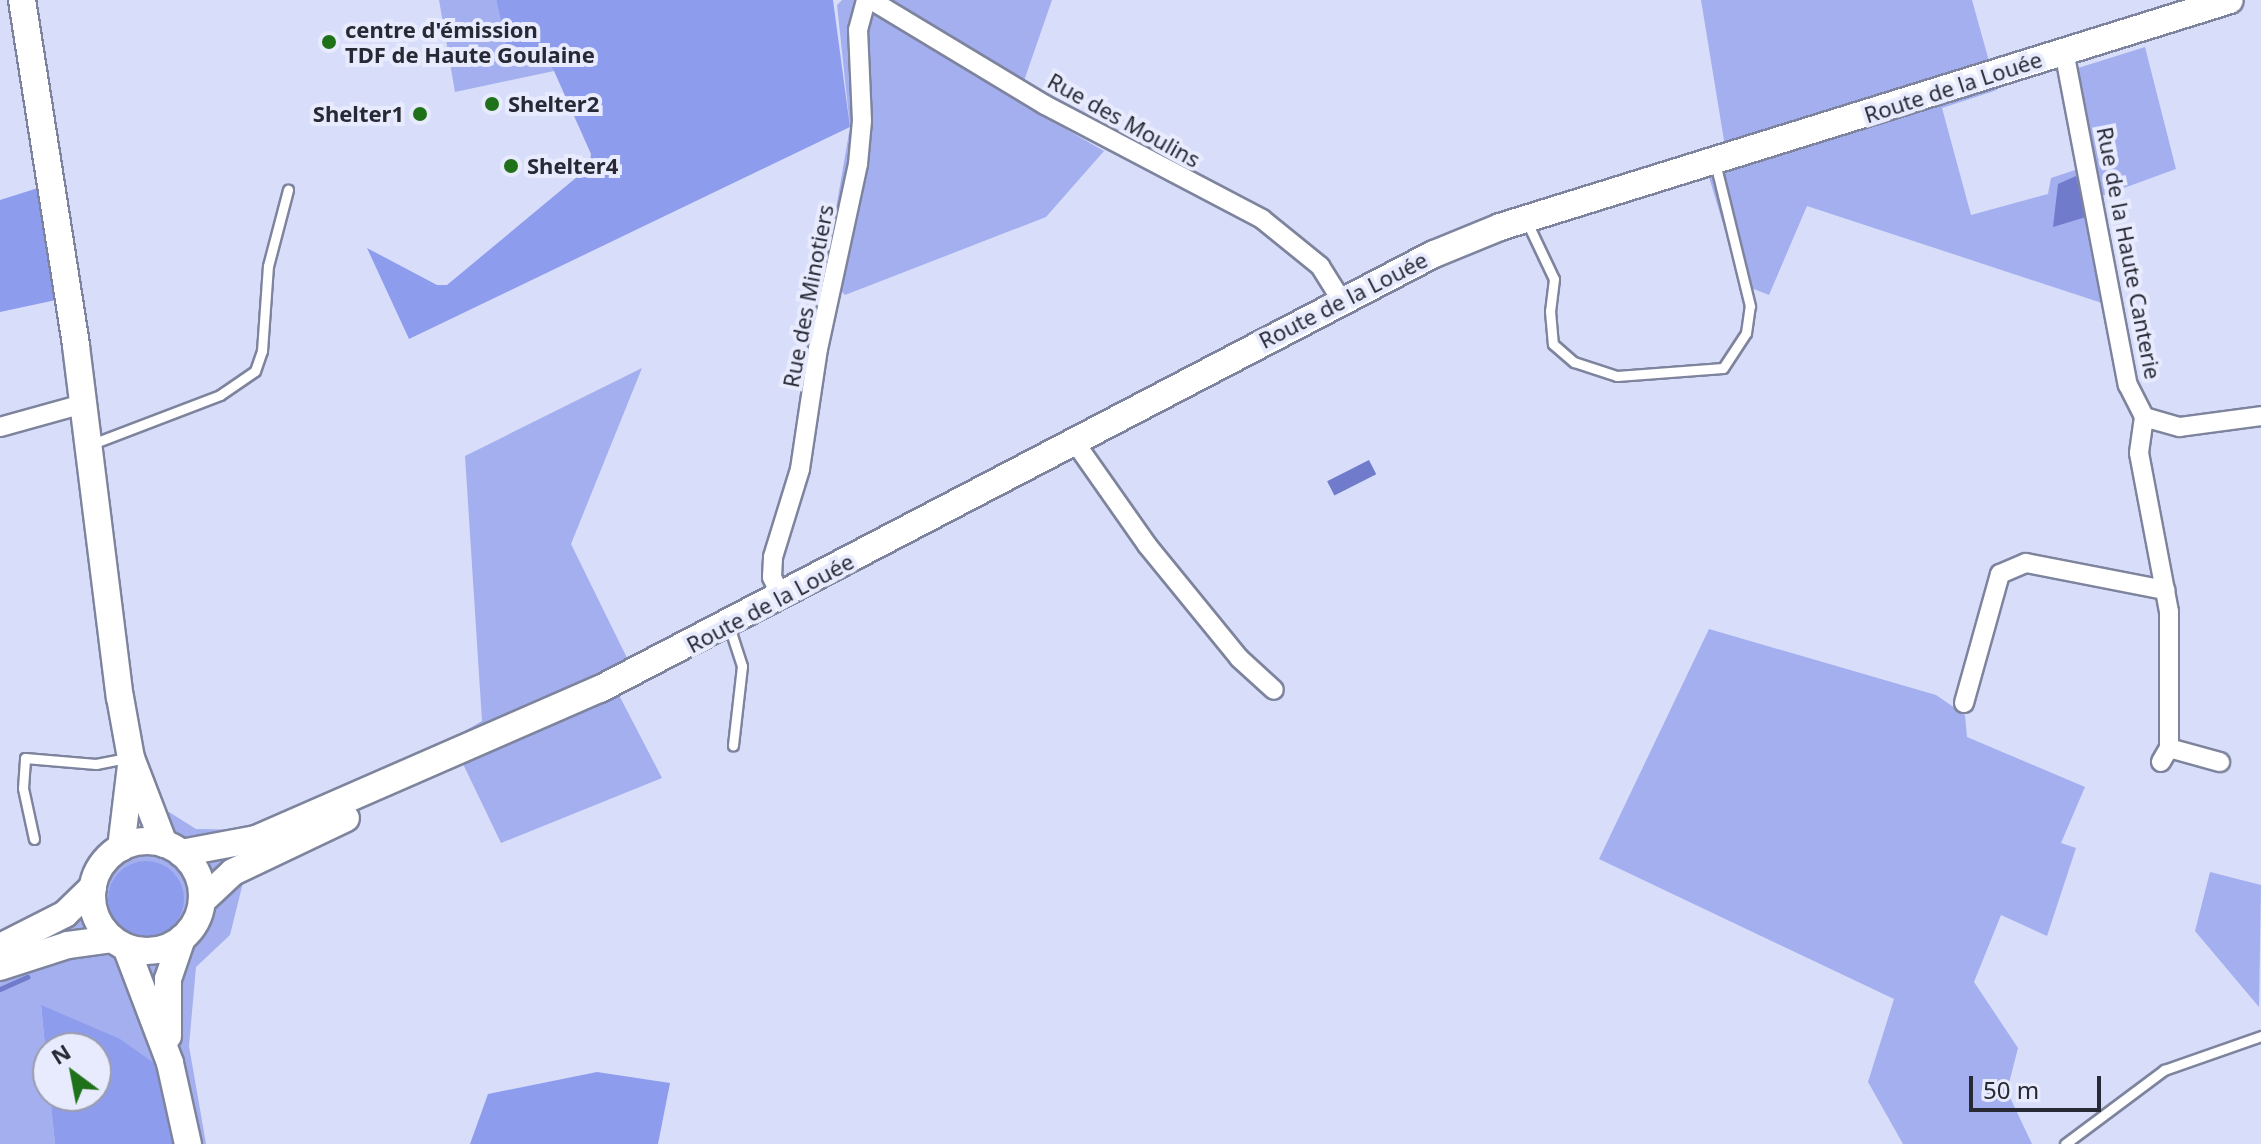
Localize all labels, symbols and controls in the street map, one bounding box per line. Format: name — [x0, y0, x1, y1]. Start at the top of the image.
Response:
place label: centre d'émission TDF de Haute Goulaine — [345, 16, 595, 68]
marker: centre d'émission TDF de Haute Goulaine — [320, 33, 338, 51]
street label: Route de la Louée — [1861, 46, 2045, 128]
street label: Rue des Moulins — [1043, 67, 1205, 173]
place label: Shelter2 — [508, 91, 599, 117]
marker: Shelter2 — [483, 95, 501, 113]
place label: Shelter1 — [313, 101, 404, 127]
marker: Shelter1 — [411, 105, 429, 123]
street label: Rue de la Haute Canterie — [2092, 125, 2166, 381]
place label: Shelter4 — [527, 153, 618, 179]
marker: Shelter4 — [502, 157, 520, 175]
street label: Rue des Minotiers — [777, 202, 839, 390]
street label: Route de la Louée — [1254, 246, 1432, 354]
street label: Route de la Louée — [682, 548, 858, 658]
north arrow — [32, 1032, 112, 1112]
text: N — [45, 1036, 76, 1071]
scale bar — [1973, 1060, 2105, 1110]
text: 50 m — [1983, 1073, 2039, 1106]

